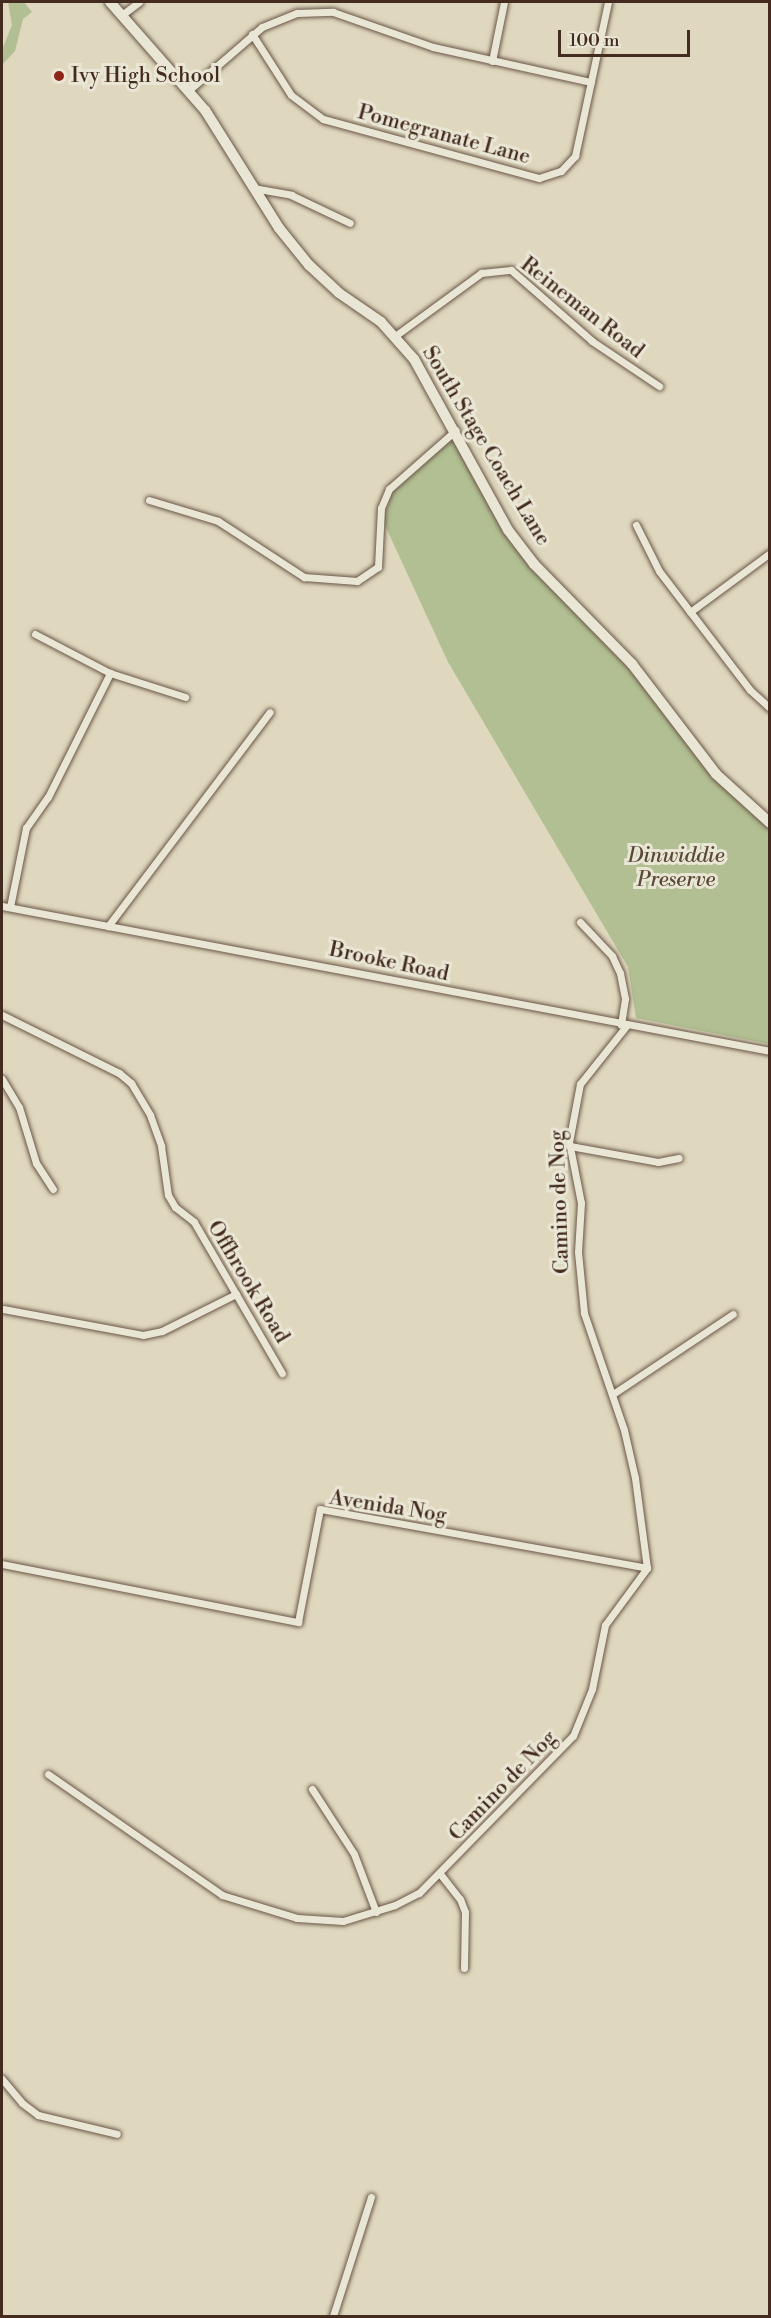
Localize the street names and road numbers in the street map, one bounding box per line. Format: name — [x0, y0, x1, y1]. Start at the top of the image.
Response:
street label: Pomegranate Lane — [355, 100, 533, 170]
street label: Reineman Road — [515, 252, 649, 364]
street label: South Stage Coach Lane — [416, 342, 556, 550]
street label: Brooke Road — [327, 937, 451, 987]
street label: Camino de Nog — [545, 1130, 575, 1274]
street label: Offbrook Road — [202, 1216, 294, 1348]
street label: Avenida Nog — [328, 1485, 448, 1529]
street label: Camino de Nog — [444, 1725, 562, 1847]

